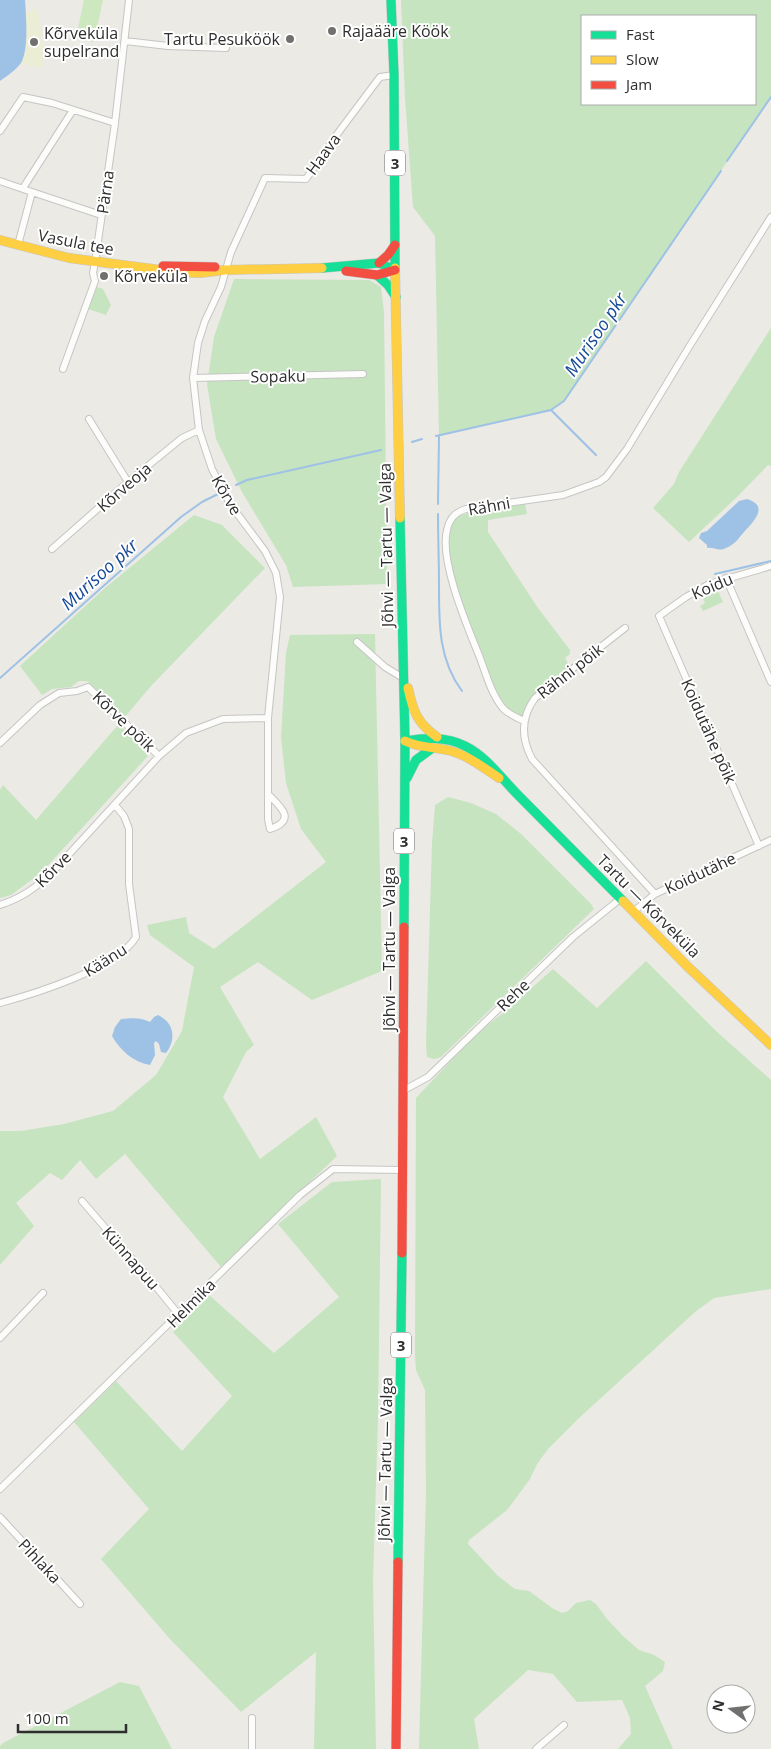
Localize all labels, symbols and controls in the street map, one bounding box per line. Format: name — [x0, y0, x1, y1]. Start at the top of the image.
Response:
legend — [581, 15, 756, 105]
place label: Rajaääre Köök — [342, 20, 449, 42]
place label: Kõrveküla supelrand — [44, 22, 119, 62]
text: Fast — [626, 24, 655, 44]
marker: Rajaääre Köök — [326, 25, 338, 37]
place label: Tartu Pesuköök — [164, 28, 281, 50]
marker: Tartu Pesuköök — [284, 33, 296, 45]
marker: Kõrveküla supelrand — [28, 36, 40, 48]
text: Slow — [626, 49, 659, 69]
text: Jam — [624, 74, 652, 94]
street label: Haava — [300, 129, 346, 179]
road number: 3 — [385, 150, 405, 176]
street label: Pärna — [91, 169, 119, 215]
street label: Vasula tee — [36, 224, 116, 260]
place label: Kõrveküla — [114, 265, 188, 287]
marker: Kõrveküla — [98, 270, 110, 282]
water label: Murisoo pkr — [558, 287, 632, 381]
street label: Sopaku — [250, 365, 306, 387]
street label: Kõrveoja — [92, 457, 156, 517]
street label: Jõhvi — Tartu — Valga — [374, 463, 398, 629]
street label: Kõrve — [207, 471, 247, 519]
street label: Rähni — [466, 491, 512, 521]
water label: Murisoo pkr — [55, 532, 143, 615]
street label: Koidu — [688, 567, 736, 605]
street label: Rähni põik — [532, 638, 608, 704]
street label: Koidutähe põik — [676, 675, 742, 787]
street label: Kõrve põik — [88, 686, 160, 757]
road number: 3 — [394, 828, 414, 854]
street label: Kõrve — [30, 846, 76, 892]
street label: Koidutähe — [661, 847, 739, 899]
street label: Tartu — Kõrveküla — [592, 849, 706, 963]
street label: Jõhvi — Tartu — Valga — [378, 867, 400, 1033]
street label: Käänu — [79, 938, 131, 982]
street label: Rehe — [492, 974, 534, 1016]
street label: Künnapuu — [97, 1222, 165, 1294]
street label: Helmika — [162, 1274, 220, 1332]
road number: 3 — [391, 1332, 411, 1358]
street label: Jõhvi — Tartu — Valga — [373, 1377, 397, 1543]
street label: Pihlaka — [14, 1534, 66, 1588]
north arrow — [706, 1684, 756, 1734]
text: N — [707, 1698, 729, 1713]
scale bar — [18, 1702, 125, 1734]
text: 100 m — [25, 1708, 69, 1728]

